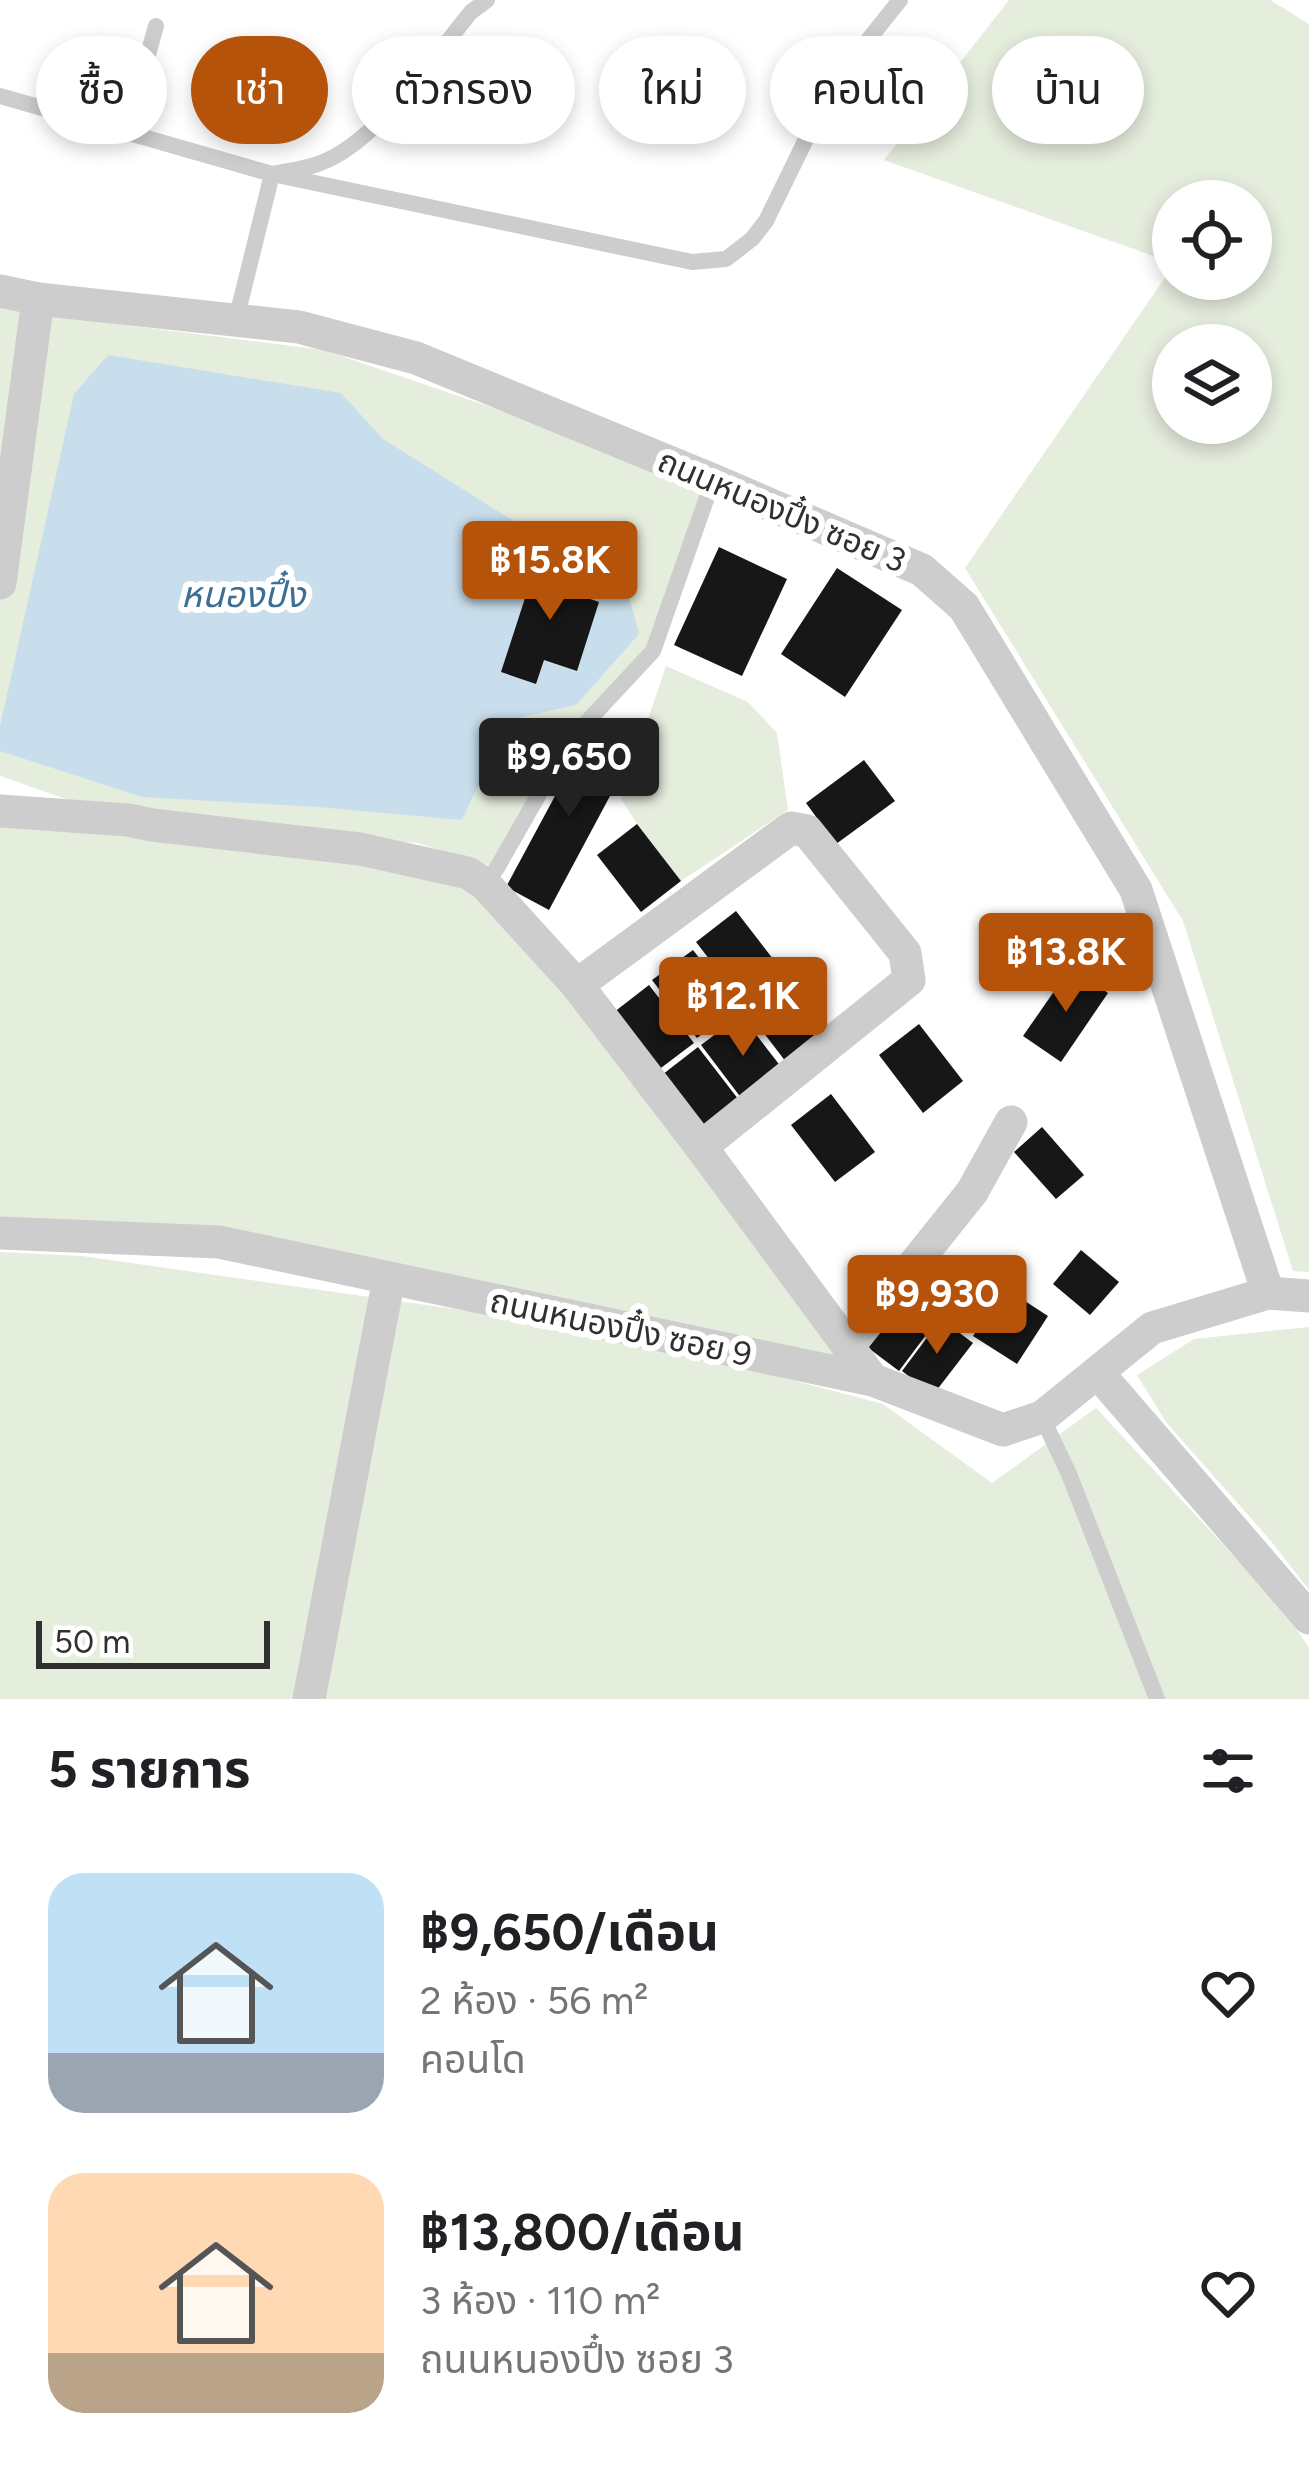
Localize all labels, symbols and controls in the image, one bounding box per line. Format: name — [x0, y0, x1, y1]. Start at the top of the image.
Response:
chip: ซื้อ — [36, 36, 167, 144]
chip: เช่า — [191, 36, 328, 144]
chip: ตัวกรอง — [352, 36, 575, 144]
chip: ใหม่ — [599, 36, 746, 144]
chip: คอนโด — [770, 36, 968, 144]
chip: บ้าน — [992, 36, 1144, 144]
map controls — [1152, 180, 1272, 444]
button: locate — [1152, 180, 1272, 300]
button: layers — [1152, 324, 1272, 444]
street label: ถนนหนองปึ๋ง ซอย 3 — [652, 438, 913, 580]
pin: ฿15.8K — [452, 521, 648, 623]
text: ฿15.8K — [489, 536, 611, 583]
water label: หนองปึ๋ง — [181, 570, 307, 616]
pin: ฿9,650 — [471, 718, 667, 820]
text: ฿9,650 — [506, 733, 632, 780]
pin: ฿13.8K — [968, 913, 1164, 1015]
text: ฿13.8K — [1006, 928, 1126, 975]
pin: ฿12.1K — [645, 957, 841, 1059]
text: ฿12.1K — [686, 972, 800, 1019]
pin: ฿9,930 — [839, 1255, 1035, 1357]
text: ฿9,930 — [875, 1270, 999, 1317]
street label: ถนนหนองปึ๋ง ซอย 9 — [487, 1278, 756, 1374]
scale bar — [36, 1615, 270, 1668]
text: 50 m — [54, 1622, 130, 1661]
icon: filters — [1195, 1738, 1261, 1804]
text: 5 รายการ — [48, 1739, 251, 1800]
text: ฿9,650/เดือน — [420, 1902, 719, 1963]
icon: home — [144, 1921, 288, 2065]
icon: heart — [1195, 1960, 1261, 2026]
text: 2 ห้อง · 56 m² — [420, 1977, 648, 2024]
text: คอนโด — [420, 2036, 526, 2083]
text: ฿13,800/เดือน — [420, 2202, 744, 2263]
icon: home — [144, 2221, 288, 2365]
icon: heart — [1195, 2260, 1261, 2326]
text: 3 ห้อง · 110 m² — [420, 2277, 660, 2324]
text: ถนนหนองปึ๋ง ซอย 3 — [420, 2336, 734, 2383]

